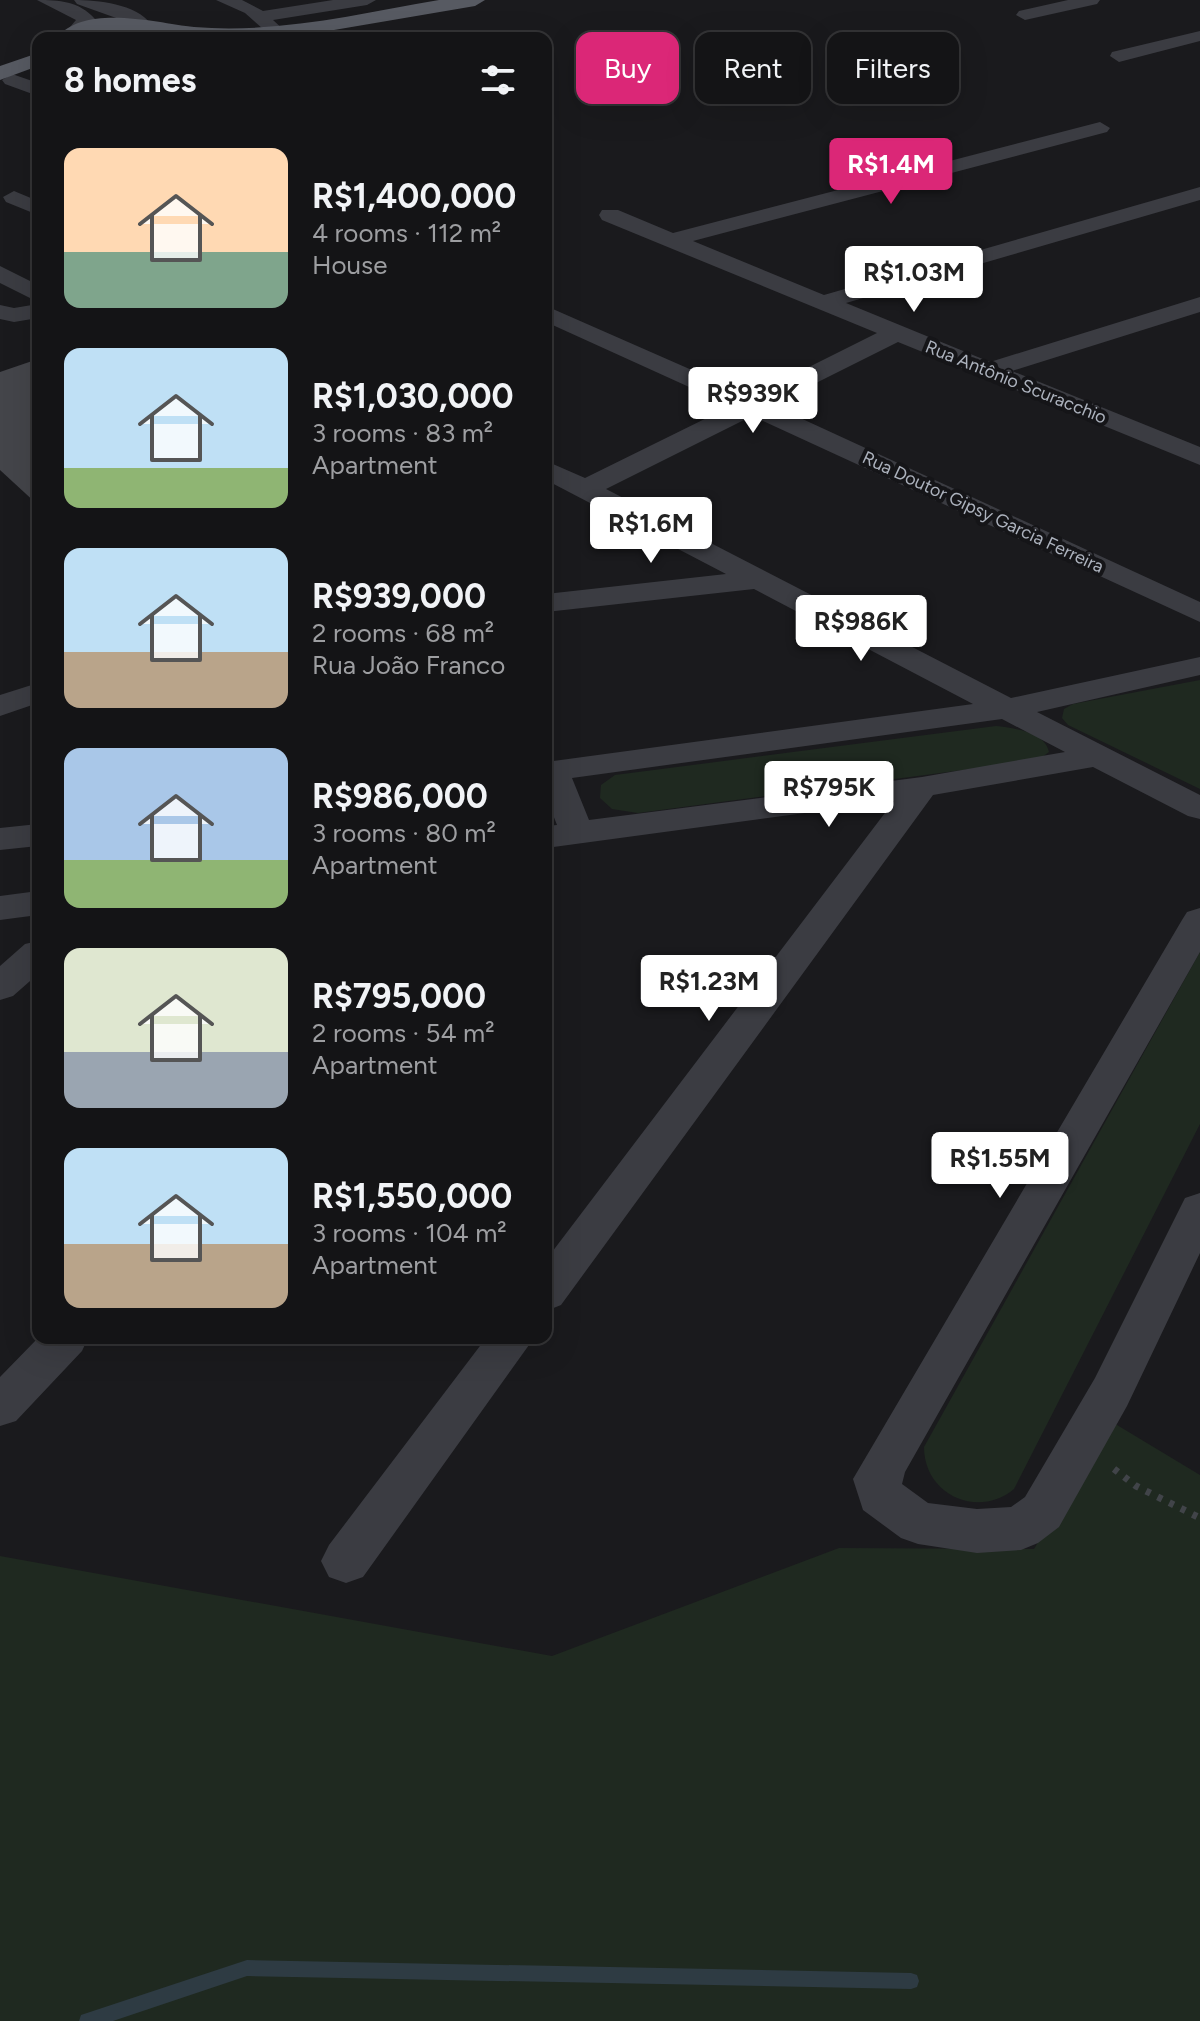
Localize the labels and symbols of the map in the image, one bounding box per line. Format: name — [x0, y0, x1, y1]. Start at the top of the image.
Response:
pin: R$1.4M — [826, 138, 956, 206]
pin: R$1.03M — [840, 246, 988, 314]
street label: Rua Antônio Scuracchio — [922, 336, 1110, 428]
pin: R$939K — [688, 367, 818, 435]
street label: Rua Doutor Gipsy Garcia Ferreira — [859, 446, 1107, 578]
pin: R$1.6M — [586, 497, 716, 565]
pin: R$986K — [796, 595, 926, 663]
pin: R$795K — [764, 761, 894, 829]
pin: R$1.23M — [635, 955, 783, 1023]
pin: R$1.55M — [926, 1132, 1074, 1200]

